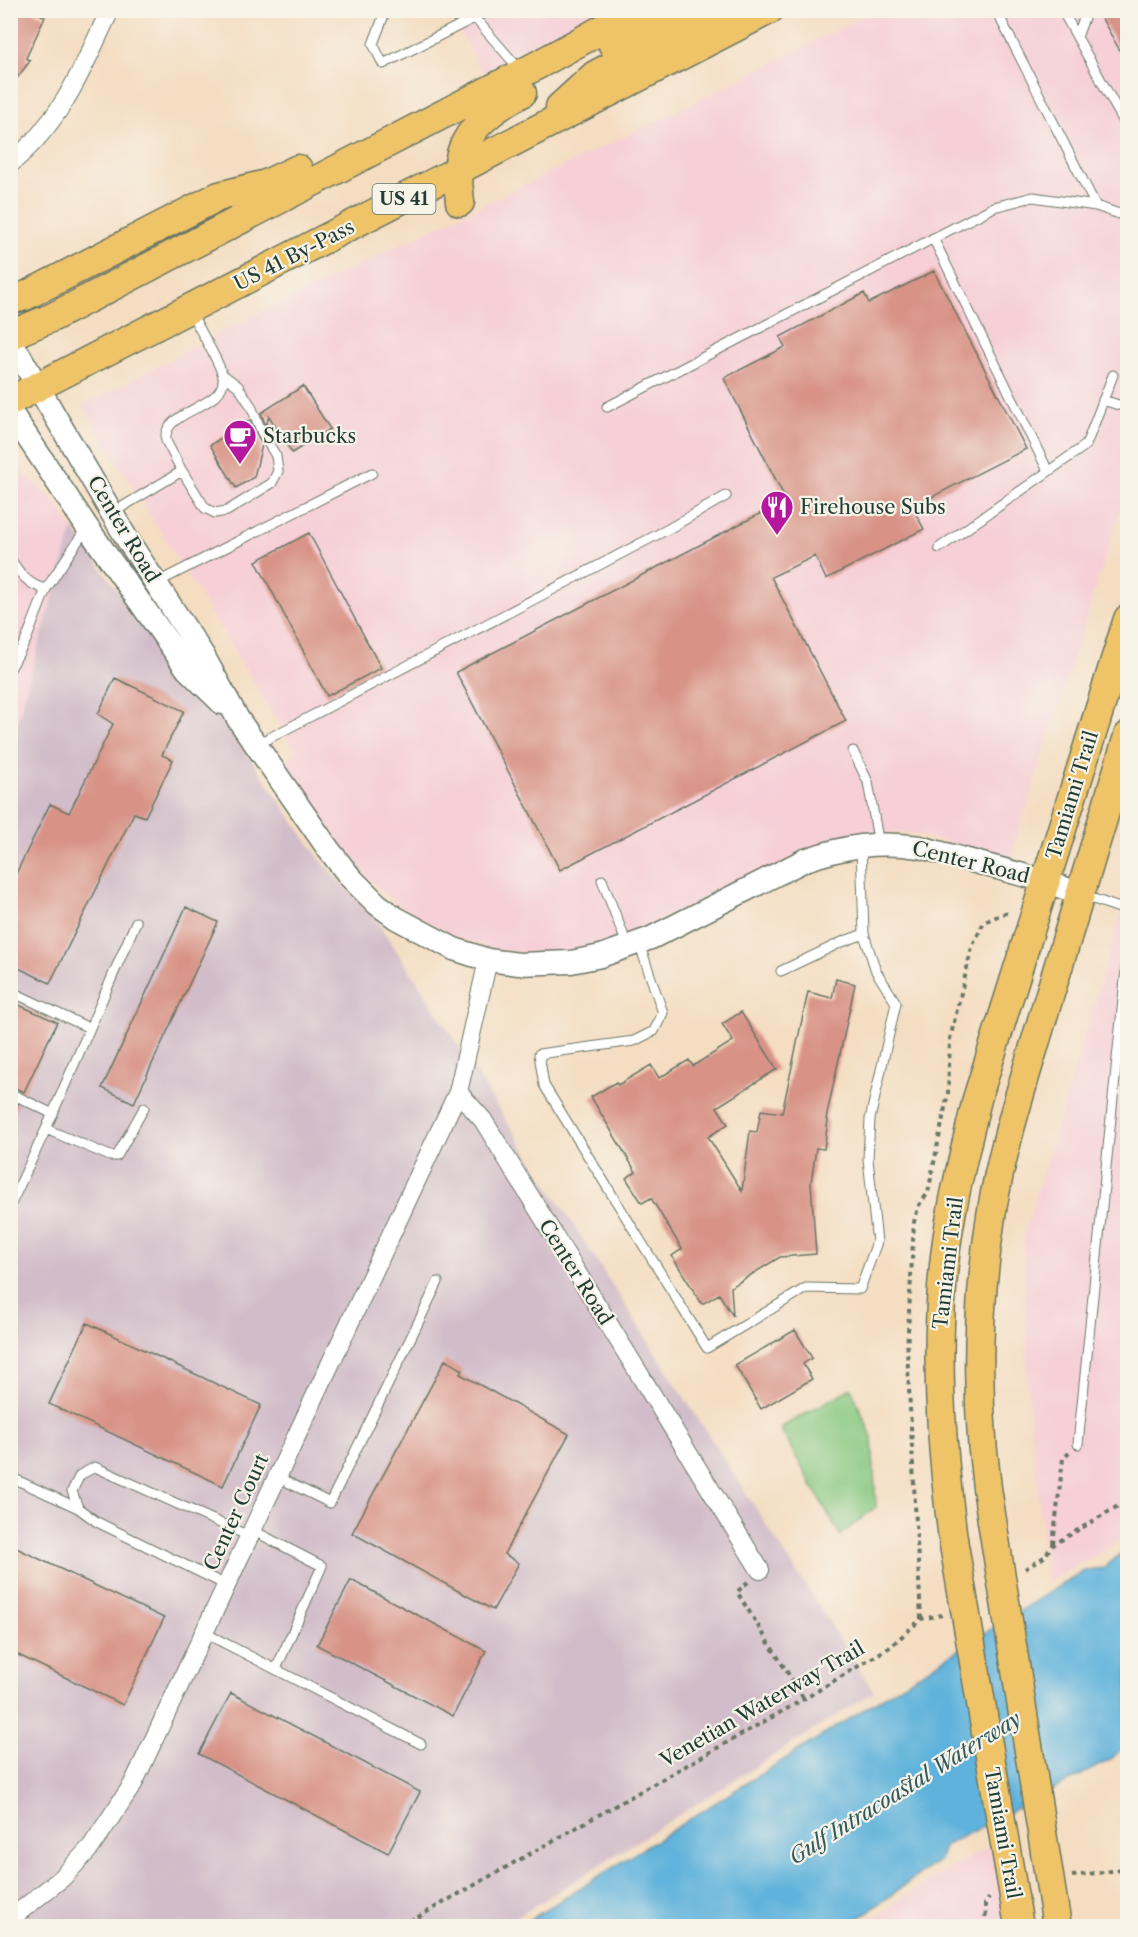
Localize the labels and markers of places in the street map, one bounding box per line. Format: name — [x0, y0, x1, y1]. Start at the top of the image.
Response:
cafe icon: Starbucks — [222, 418, 258, 465]
place label: Starbucks — [263, 424, 356, 448]
restaurant icon: Firehouse Subs — [759, 489, 795, 536]
place label: Firehouse Subs — [800, 495, 946, 519]

